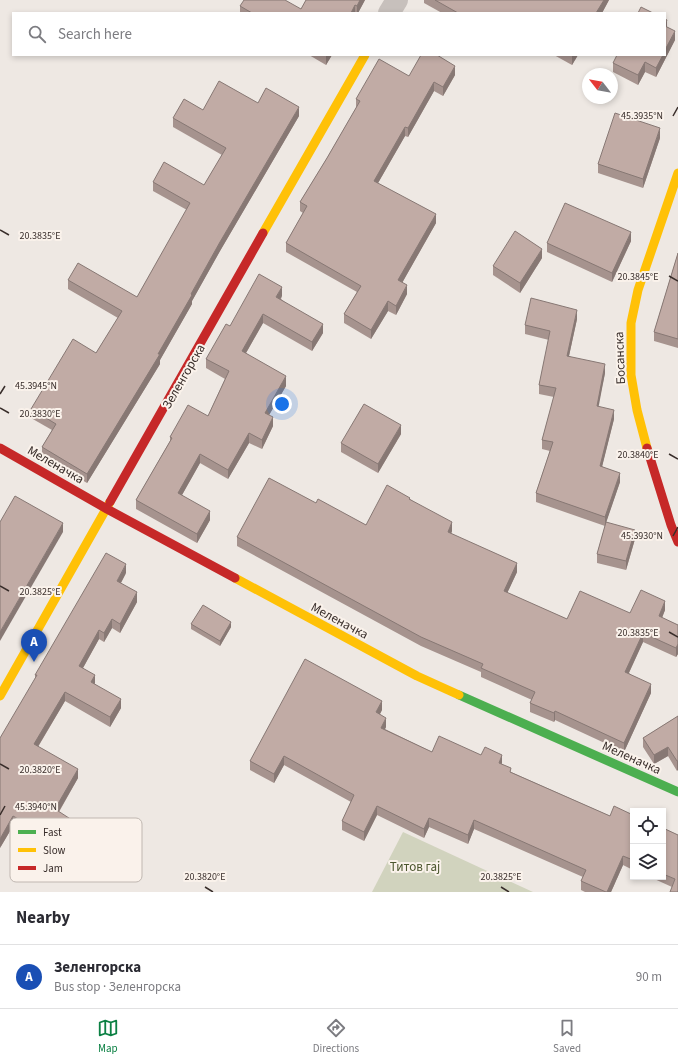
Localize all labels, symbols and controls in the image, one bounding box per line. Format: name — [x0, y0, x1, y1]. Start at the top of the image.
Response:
search box — [12, 12, 666, 56]
icon: search — [26, 23, 48, 45]
text: Search here — [58, 24, 132, 45]
north arrow — [582, 68, 618, 104]
text: 45.3935°N — [621, 109, 663, 123]
text: 20.3835°E — [20, 229, 60, 243]
text: 20.3845°E — [618, 270, 658, 284]
street label: Босанска — [610, 331, 630, 385]
street label: Зеленгорска — [158, 341, 210, 412]
text: 45.3945°N — [15, 379, 57, 393]
your location — [272, 394, 292, 414]
text: 20.3830°E — [20, 407, 60, 421]
street label: Меленачка — [24, 441, 87, 488]
text: 20.3840°E — [618, 448, 658, 462]
text: 45.3930°N — [621, 529, 663, 543]
text: 20.3825°E — [20, 585, 60, 599]
street label: Меленачка — [308, 598, 371, 644]
text: 20.3835°E — [618, 626, 658, 640]
pin: A — [21, 629, 47, 662]
street label: Меленачка — [599, 737, 664, 779]
text: 20.3820°E — [20, 763, 60, 777]
text: 45.3940°N — [15, 800, 57, 814]
map controls — [630, 808, 666, 880]
button: locate — [630, 808, 666, 844]
legend — [10, 818, 142, 882]
text: Fast — [43, 825, 62, 840]
text: Slow — [43, 843, 66, 858]
button: layers — [630, 844, 666, 880]
park label: Титов гај — [390, 858, 440, 876]
text: Jam — [43, 861, 63, 876]
text: 20.3820°E — [185, 870, 225, 884]
text: 20.3825°E — [481, 870, 521, 884]
text: Nearby — [16, 906, 70, 930]
text: Зеленгорска — [54, 957, 141, 978]
text: A — [25, 968, 33, 986]
text: 90 m — [636, 968, 662, 986]
text: Bus stop · Зеленгорска — [54, 978, 181, 996]
tab: Map — [97, 1017, 119, 1056]
tab: Directions — [313, 1017, 359, 1056]
tab: Saved — [553, 1017, 581, 1056]

